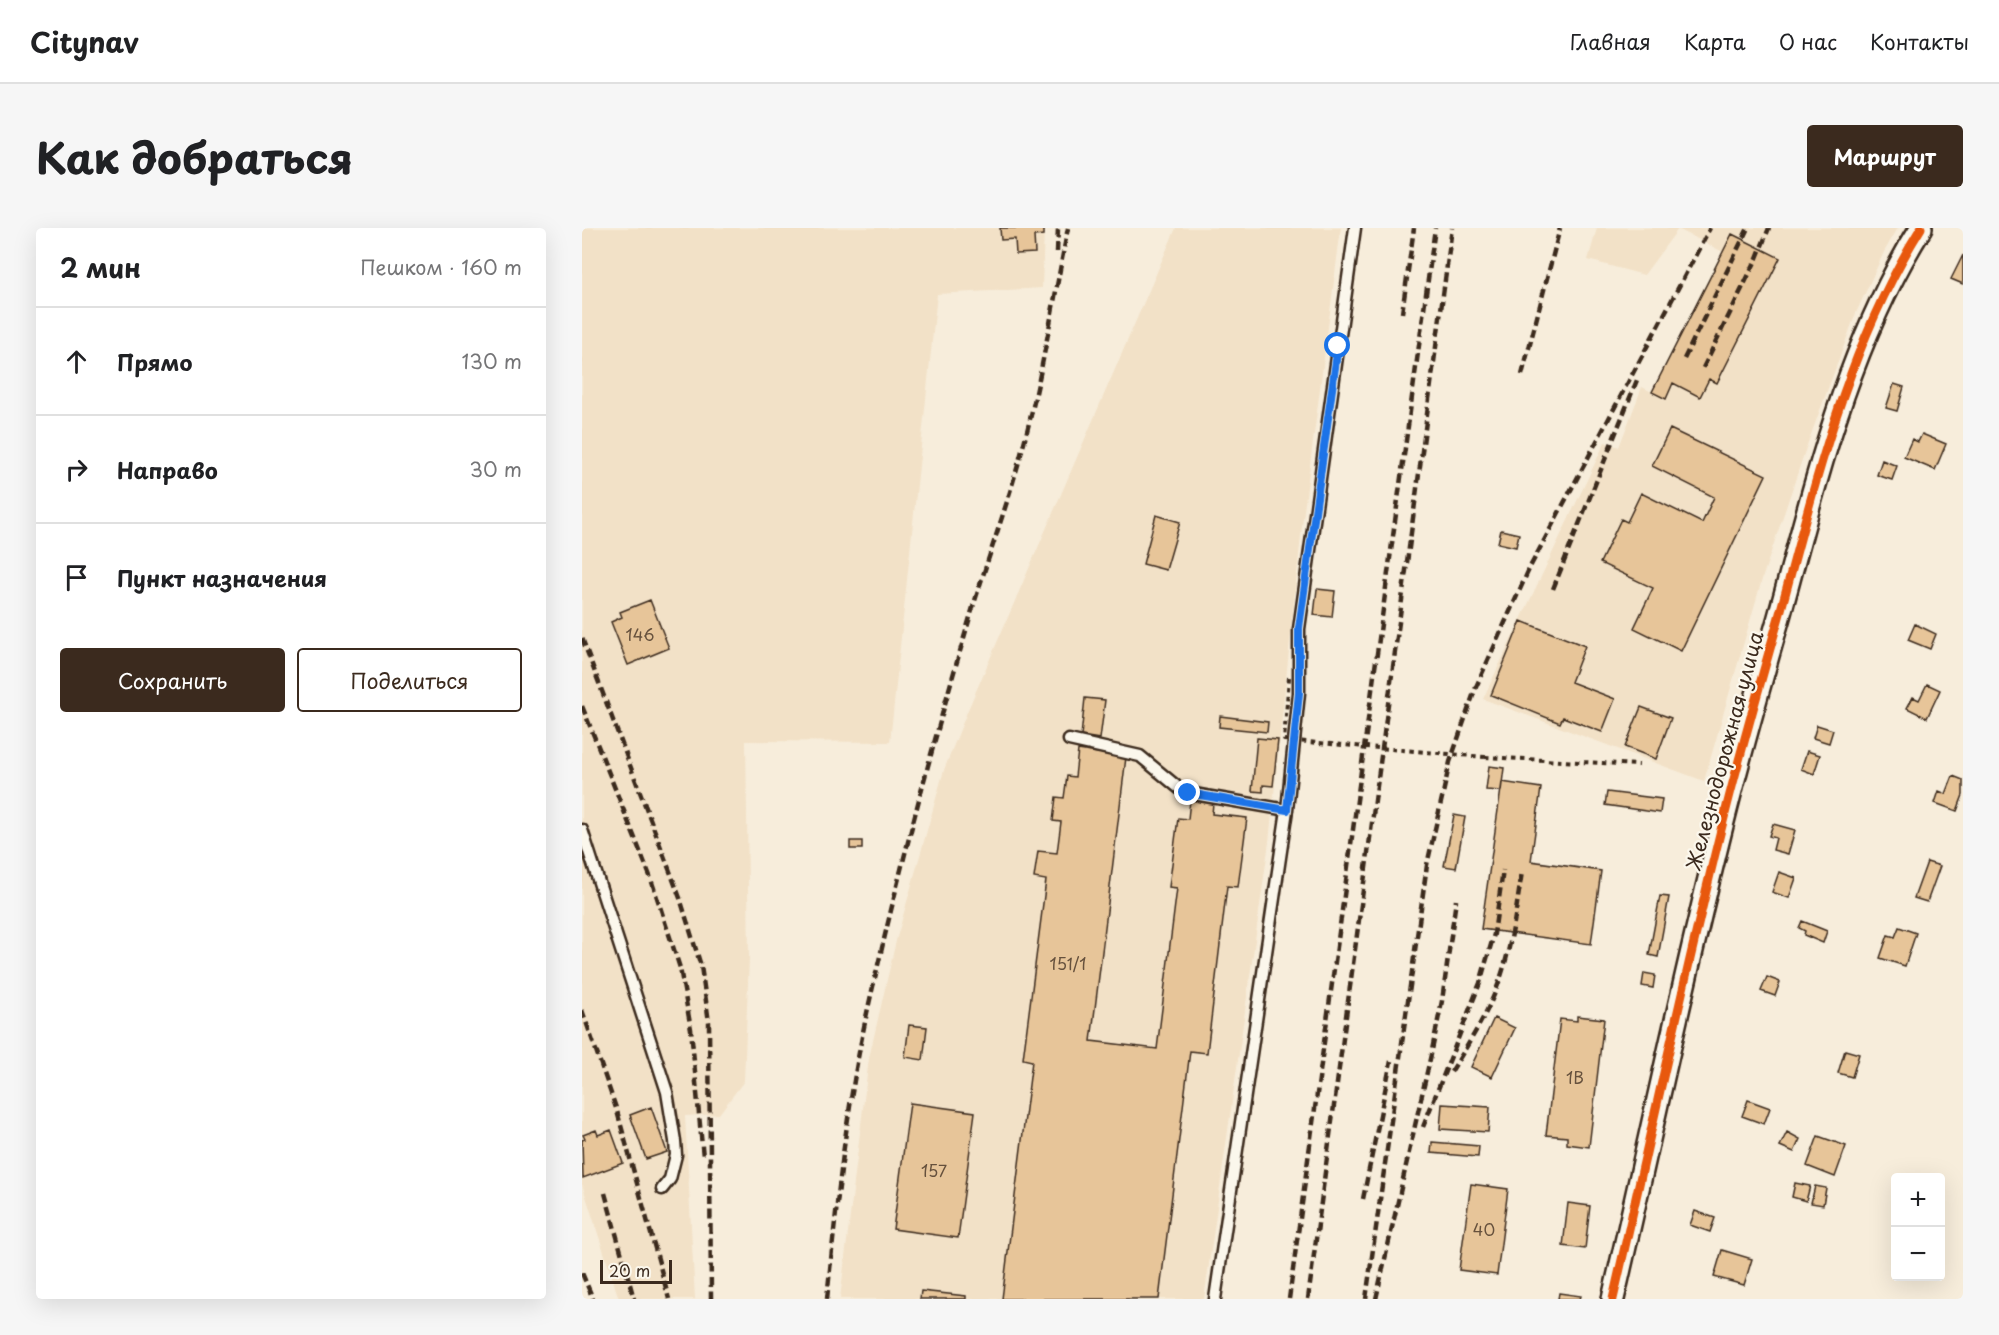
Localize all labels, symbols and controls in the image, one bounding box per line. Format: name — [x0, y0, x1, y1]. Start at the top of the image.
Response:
text: Citynav — [30, 20, 139, 63]
text: Главная — [1570, 25, 1651, 57]
text: Карта — [1684, 25, 1746, 57]
text: О нас — [1779, 25, 1837, 57]
text: Контакты — [1870, 25, 1969, 57]
text: Как добраться — [36, 125, 353, 188]
button: Маршрут — [1807, 125, 1963, 187]
text: 2 мин — [60, 248, 141, 287]
text: Пешком · 160 m — [360, 252, 522, 282]
route start — [1324, 332, 1350, 358]
icon: ahead — [60, 345, 93, 378]
text: Прямо — [117, 345, 192, 378]
text: 130 m — [462, 346, 522, 376]
icon: right — [60, 453, 93, 486]
text: Направо — [117, 453, 218, 486]
text: 30 m — [469, 454, 522, 484]
icon: arrive — [60, 561, 93, 594]
text: Пункт назначения — [117, 561, 327, 594]
house number: 146 — [625, 622, 655, 646]
street label: Железнодорожная улица — [1678, 627, 1771, 874]
button: Сохранить — [60, 648, 285, 712]
button: Поделиться — [297, 648, 522, 712]
route end — [1174, 779, 1200, 805]
house number: 151/1 — [1050, 951, 1086, 975]
house number: 1В — [1566, 1065, 1584, 1089]
house number: 157 — [921, 1158, 947, 1182]
map controls — [1891, 1173, 1945, 1281]
button: + — [1891, 1173, 1945, 1227]
house number: 40 — [1473, 1217, 1495, 1241]
button: − — [1891, 1227, 1945, 1281]
scale bar — [600, 1257, 672, 1284]
text: 20 m — [609, 1258, 650, 1282]

